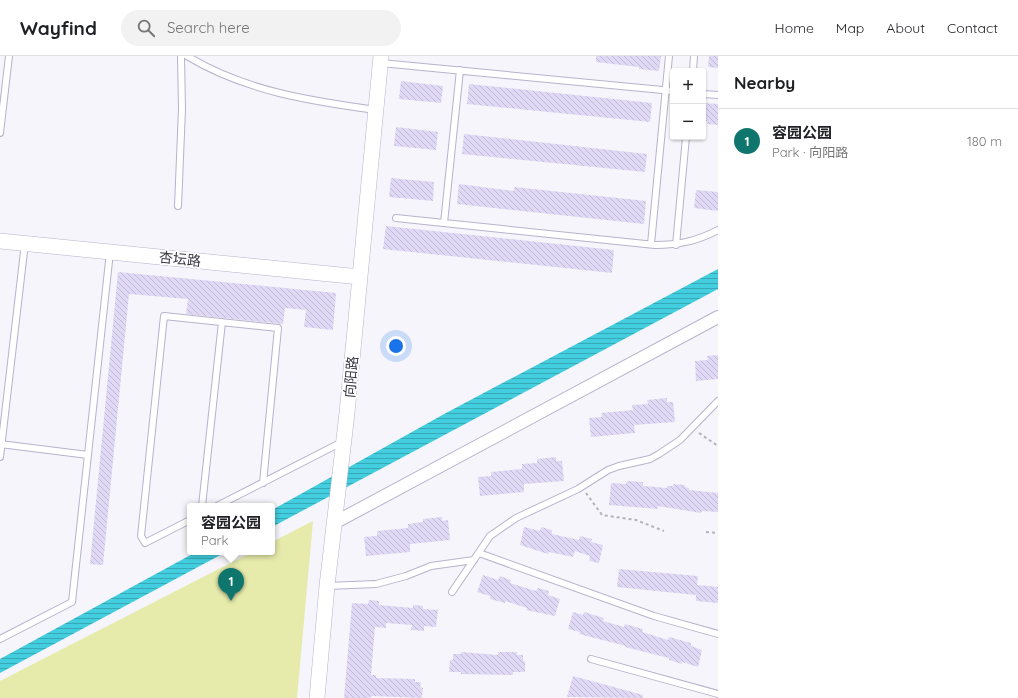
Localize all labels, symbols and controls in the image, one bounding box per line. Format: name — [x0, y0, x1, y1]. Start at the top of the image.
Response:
search box — [121, 10, 401, 46]
text: Wayfind — [20, 16, 97, 40]
icon: search — [135, 17, 157, 39]
text: Search here — [167, 18, 250, 37]
text: Home — [775, 19, 814, 37]
text: Map — [836, 19, 864, 37]
text: About — [886, 19, 925, 37]
text: Contact — [947, 19, 998, 37]
map controls — [670, 68, 706, 140]
button: + — [670, 68, 706, 104]
text: Nearby — [734, 72, 795, 93]
button: − — [670, 104, 706, 140]
text: 容园公园 — [772, 123, 832, 142]
text: 1 — [744, 133, 750, 149]
text: 180 m — [967, 133, 1002, 149]
text: Park · 向阳路 — [772, 144, 848, 160]
street label: 杏坛路 — [158, 248, 202, 270]
your location — [386, 336, 406, 356]
street label: 向阳路 — [340, 355, 362, 399]
popup — [187, 503, 275, 555]
text: 容园公园 — [201, 513, 261, 532]
text: Park — [201, 532, 229, 548]
pin: 1 — [218, 568, 244, 601]

